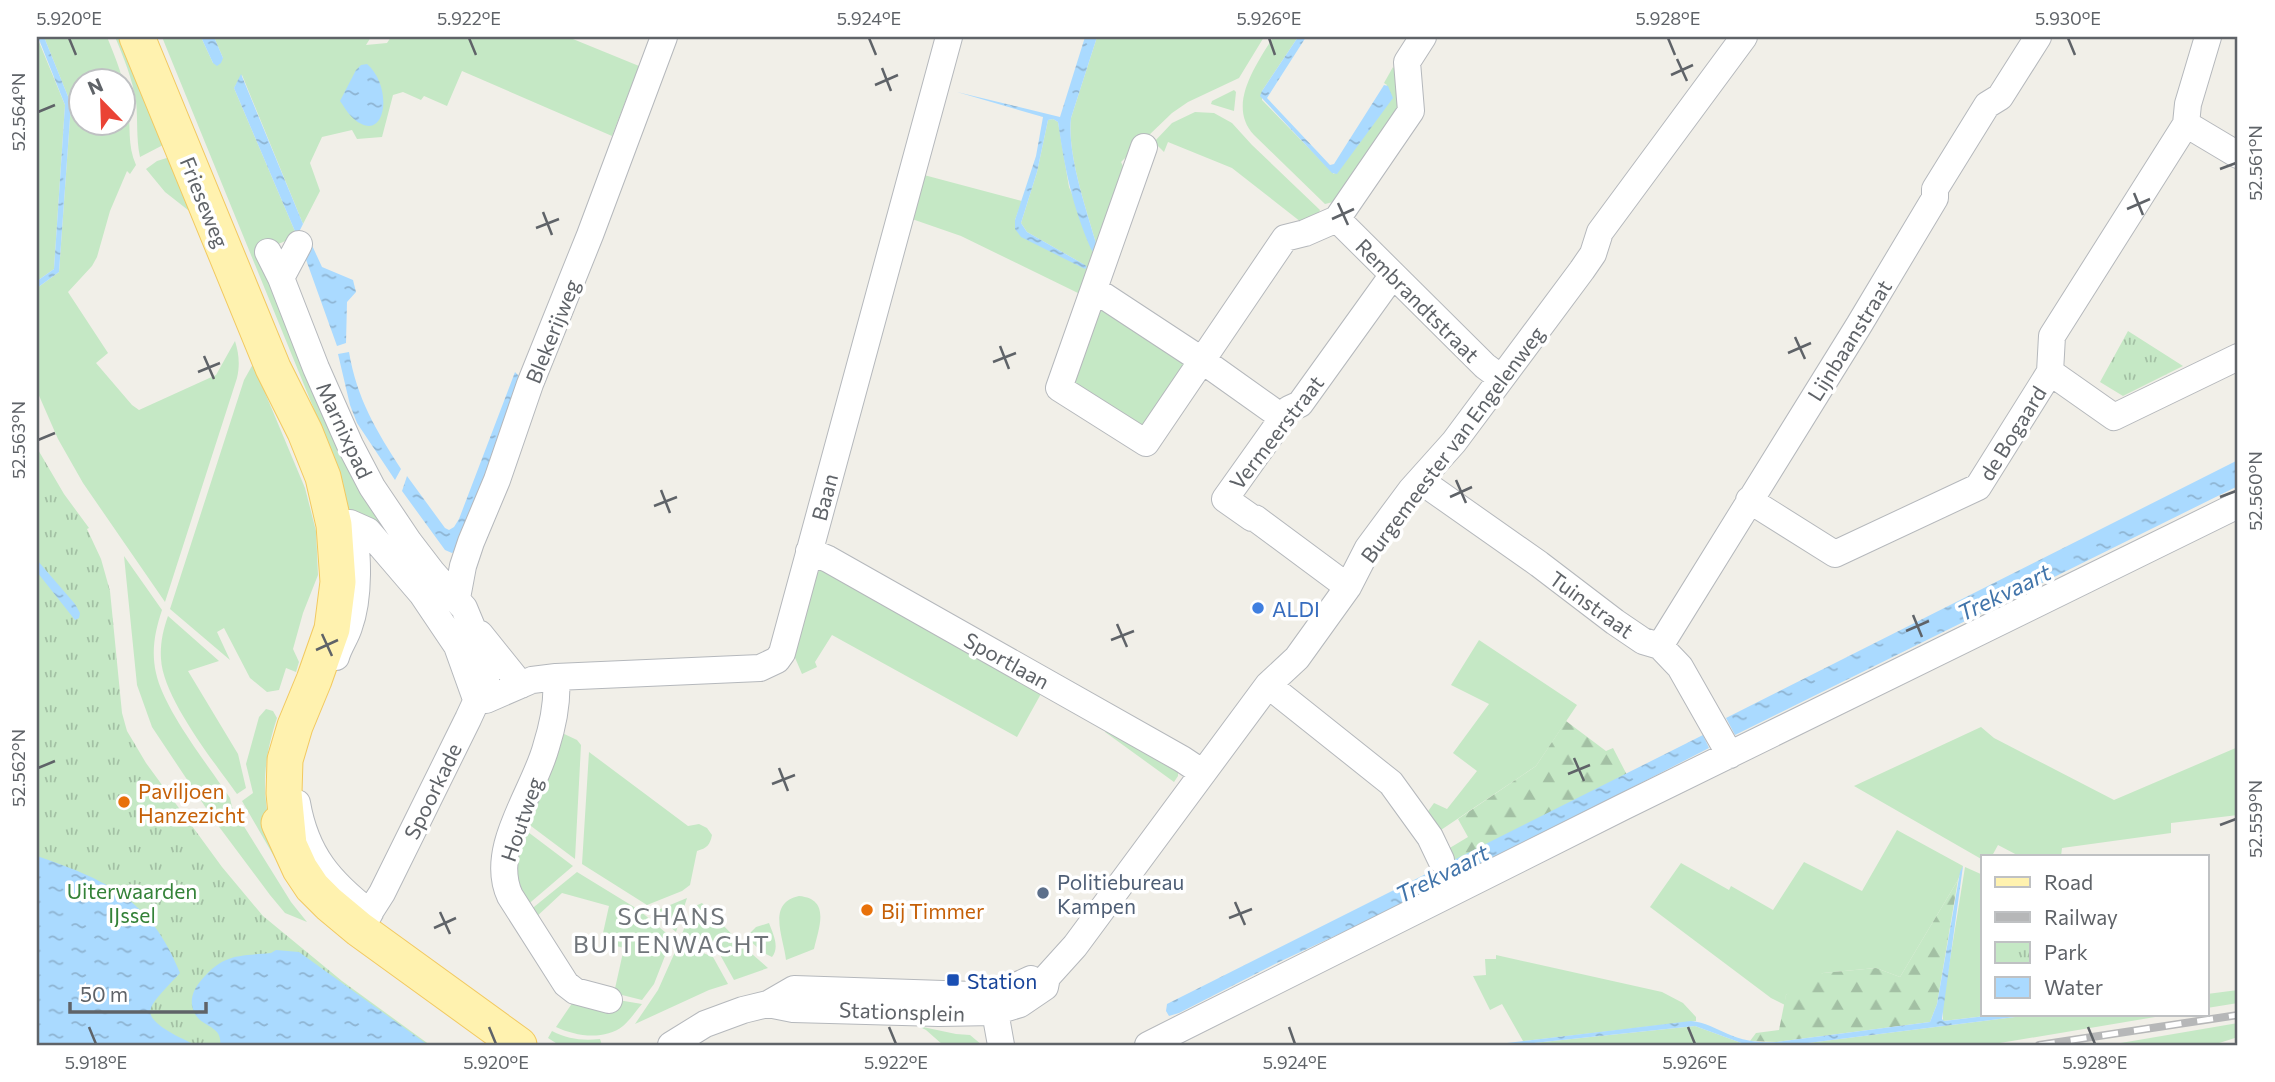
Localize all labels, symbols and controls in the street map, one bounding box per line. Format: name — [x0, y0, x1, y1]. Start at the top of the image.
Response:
text: 5.920°E — [36, 7, 102, 29]
text: 5.922°E — [437, 7, 501, 29]
text: 5.924°E — [837, 7, 901, 29]
text: 5.926°E — [1237, 7, 1301, 29]
text: 5.928°E — [1636, 7, 1700, 29]
text: 5.930°E — [2035, 7, 2101, 29]
north arrow — [66, 66, 136, 136]
text: 52.564°N — [7, 73, 29, 151]
text: N — [84, 73, 106, 99]
text: 52.561°N — [2244, 125, 2266, 201]
street label: Frieseweg — [175, 153, 235, 251]
street label: Rembrandtstraat — [1351, 233, 1485, 367]
street label: Blekerijweg — [520, 275, 584, 387]
street label: Lijnbaanstraat — [1802, 275, 1896, 405]
street label: Burgemeester van Engelenweg — [1355, 321, 1549, 567]
street label: Vermeerstraat — [1224, 370, 1328, 494]
street label: Marnixpad — [312, 378, 378, 482]
street label: de Bogaard — [1973, 381, 2051, 485]
text: 52.563°N — [7, 401, 29, 479]
text: 52.560°N — [2244, 451, 2266, 531]
street label: Baan — [806, 471, 842, 523]
water label: Trekvaart — [1953, 557, 2056, 627]
street label: Tuinstraat — [1545, 565, 1639, 643]
place label: ALDI — [1272, 596, 1320, 621]
marker: ALDI — [1250, 600, 1266, 616]
street label: Sportlaan — [960, 626, 1054, 694]
text: 52.562°N — [7, 729, 29, 807]
street label: Spoorkade — [398, 739, 466, 843]
street label: Houtweg — [495, 774, 547, 864]
place label: Paviljoen Hanzezicht — [138, 778, 245, 827]
text: 52.559°N — [2244, 780, 2266, 858]
marker: Paviljoen Hanzezicht — [116, 794, 132, 810]
water label: Trekvaart — [1391, 837, 1494, 908]
legend — [1981, 855, 2208, 1016]
place label: Politiebureau Kampen — [1057, 869, 1184, 918]
text: Road — [2044, 869, 2093, 894]
park label: Uiterwaarden IJssel — [67, 878, 197, 927]
marker: Politiebureau Kampen — [1035, 885, 1051, 901]
place label: Bij Timmer — [881, 898, 984, 923]
district label: SCHANS BUITENWACHT — [573, 901, 771, 958]
marker: Bij Timmer — [859, 902, 875, 918]
text: Railway — [2044, 904, 2118, 929]
text: Park — [2044, 939, 2088, 964]
place label: Station — [967, 968, 1037, 993]
scale bar — [70, 970, 206, 1014]
marker: Station — [945, 972, 961, 988]
text: Water — [2044, 974, 2103, 999]
text: 50 m — [80, 981, 128, 1006]
street label: Stationsplein — [839, 996, 965, 1026]
text: 5.918°E — [65, 1051, 127, 1073]
text: 5.920°E — [463, 1051, 529, 1073]
text: 5.922°E — [864, 1051, 928, 1073]
text: 5.924°E — [1263, 1051, 1327, 1073]
text: 5.926°E — [1663, 1051, 1727, 1073]
text: 5.928°E — [2063, 1051, 2127, 1073]

